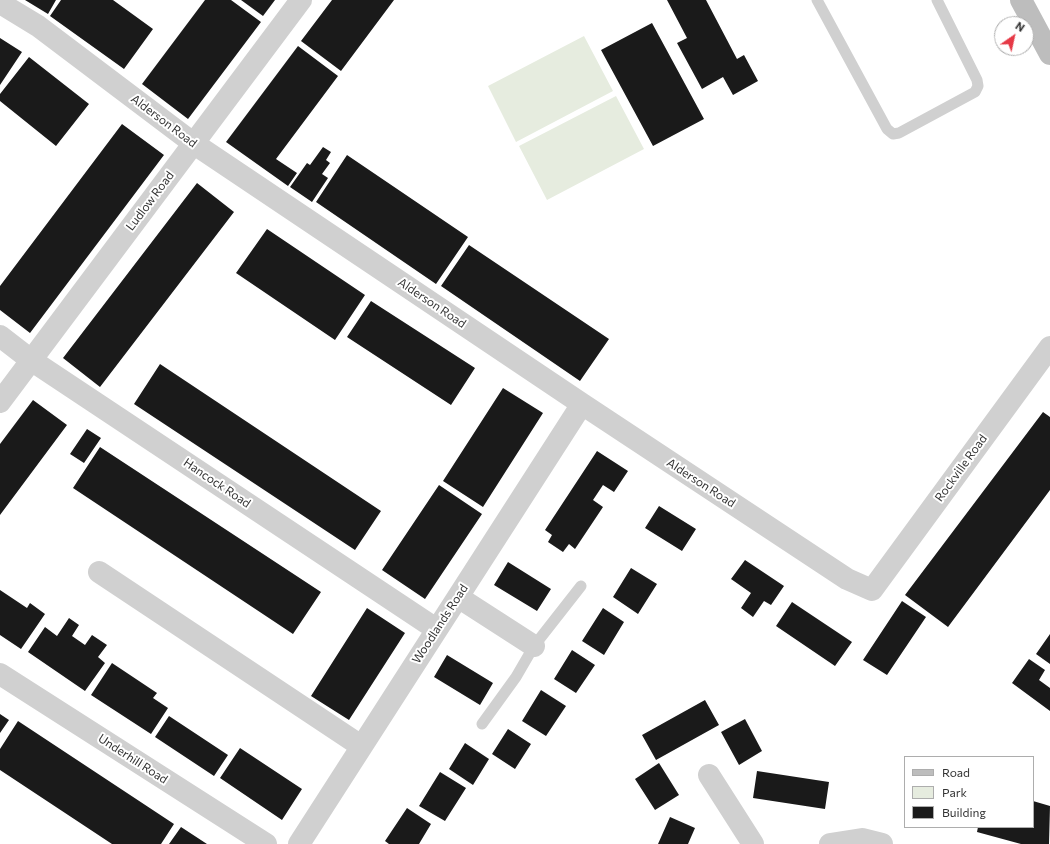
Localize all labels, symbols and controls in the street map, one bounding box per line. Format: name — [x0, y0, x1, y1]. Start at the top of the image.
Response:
north arrow — [994, 16, 1034, 56]
text: N — [1013, 19, 1027, 34]
street label: Alderson Road — [128, 91, 200, 151]
street label: Ludlow Road — [123, 169, 177, 233]
street label: Alderson Road — [395, 275, 469, 331]
street label: Rockville Road — [932, 432, 990, 504]
street label: Hancock Road — [181, 455, 253, 511]
street label: Alderson Road — [664, 455, 738, 511]
street label: Woodlands Road — [409, 582, 471, 666]
street label: Underhill Road — [96, 731, 170, 787]
legend — [904, 756, 1034, 828]
text: Road — [942, 765, 970, 779]
text: Park — [942, 785, 967, 799]
text: Building — [942, 805, 986, 819]

